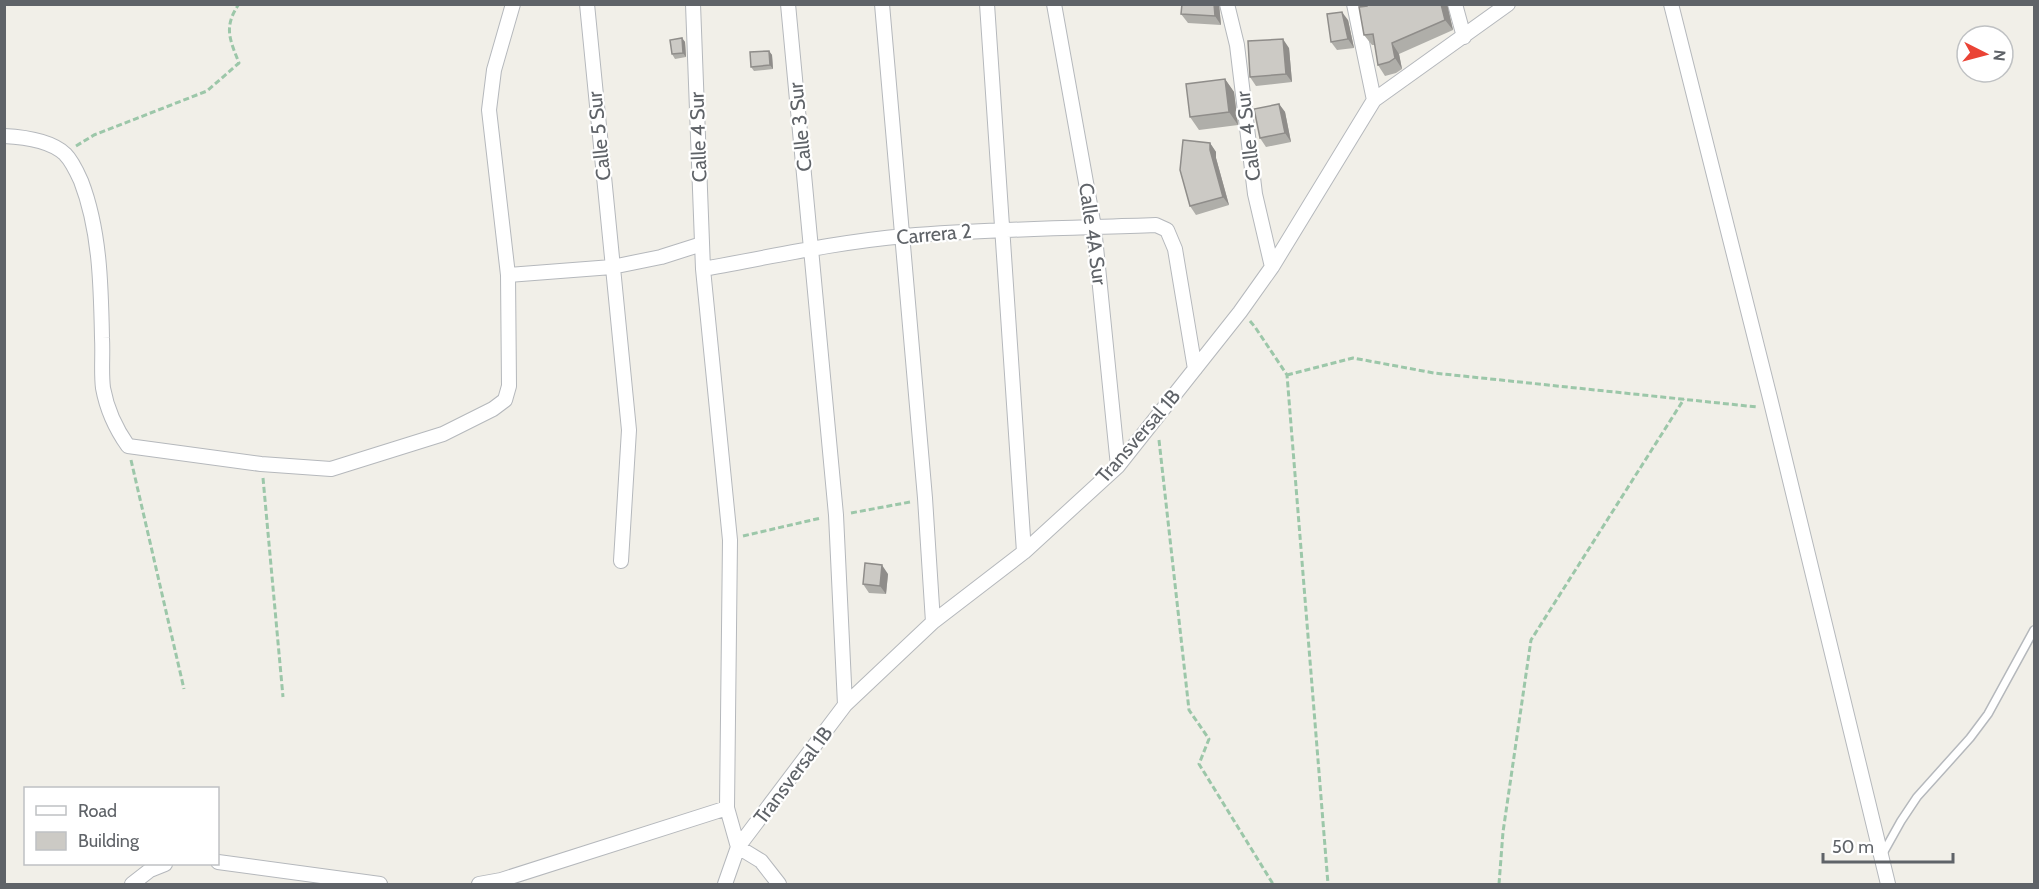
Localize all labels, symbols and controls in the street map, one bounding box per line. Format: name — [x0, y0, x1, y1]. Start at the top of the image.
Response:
north arrow — [1955, 24, 2015, 84]
text: N — [1989, 49, 2009, 62]
street label: Calle 3 Sur — [783, 80, 817, 173]
street label: Calle 5 Sur — [582, 89, 616, 182]
street label: Calle 4 Sur — [1230, 89, 1265, 182]
street label: Calle 4 Sur — [684, 91, 712, 183]
street label: Calle 4A Sur — [1074, 181, 1112, 287]
street label: Carrera 2 — [895, 219, 973, 249]
street label: Transversal 1B — [1091, 384, 1185, 488]
street label: Transversal 1B — [749, 721, 838, 829]
legend — [24, 787, 219, 865]
text: Road — [78, 800, 117, 822]
scale bar — [1823, 826, 1954, 864]
text: Building — [78, 830, 140, 852]
text: 50 m — [1832, 836, 1874, 858]

